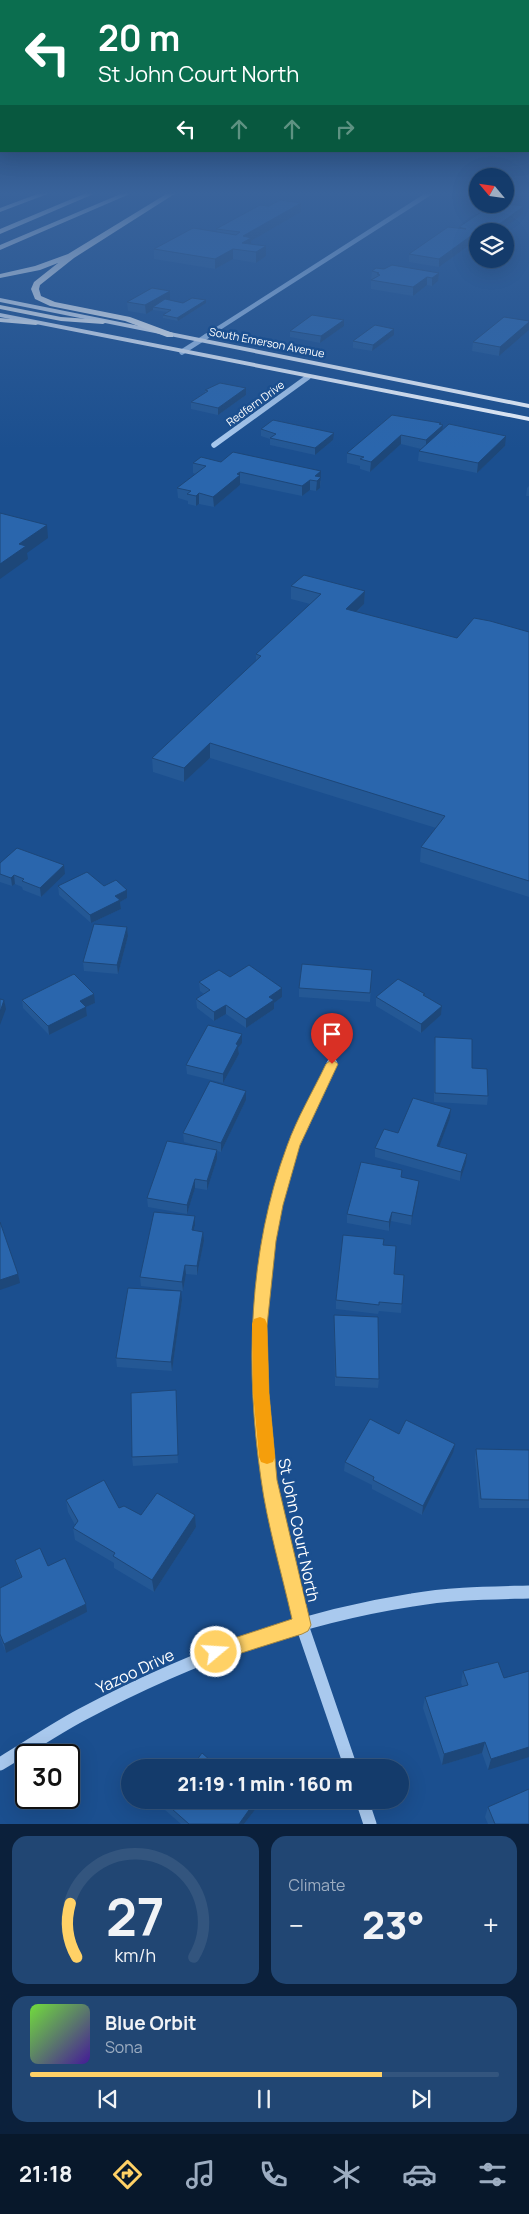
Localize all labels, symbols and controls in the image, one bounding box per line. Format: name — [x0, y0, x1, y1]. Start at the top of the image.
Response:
text: 20 m — [98, 14, 180, 62]
icon: left — [15, 20, 80, 85]
text: St John Court North — [98, 59, 299, 89]
icon: left — [172, 115, 200, 143]
icon: ahead — [225, 115, 253, 143]
icon: ahead — [278, 115, 306, 143]
icon: right — [331, 115, 359, 143]
north arrow — [469, 168, 514, 212]
map controls — [469, 168, 514, 268]
button: layers — [469, 223, 514, 268]
street label: South Emerson Avenue — [208, 323, 327, 361]
street label: Redfern Drive — [223, 376, 288, 429]
pin — [311, 1013, 353, 1064]
icon: arrive — [318, 1020, 346, 1048]
street label: St John Court North — [273, 1456, 325, 1604]
position arrow — [189, 1625, 241, 1677]
street label: Yazoo Drive — [92, 1643, 178, 1699]
speed limit sign: 30 — [15, 1744, 80, 1809]
text: 21:19 · 1 min · 160 m — [177, 1771, 353, 1797]
text: Climate — [289, 1874, 345, 1896]
text: 27 — [106, 1881, 165, 1952]
text: 23° — [362, 1898, 424, 1950]
text: − — [289, 1906, 304, 1944]
text: + — [483, 1906, 499, 1944]
text: km/h — [114, 1943, 156, 1967]
text: Blue Orbit — [105, 2010, 197, 2036]
text: Sona — [105, 2036, 143, 2058]
icon: previous — [94, 2085, 122, 2113]
icon: pause — [250, 2085, 278, 2113]
icon: next — [407, 2085, 435, 2113]
icon: directions — [110, 2157, 145, 2192]
icon: music — [183, 2157, 218, 2192]
icon: phone — [256, 2157, 291, 2192]
icon: climate — [329, 2157, 364, 2192]
icon: car — [402, 2157, 437, 2192]
icon: filters — [475, 2157, 510, 2192]
text: 21:18 — [19, 2159, 72, 2189]

